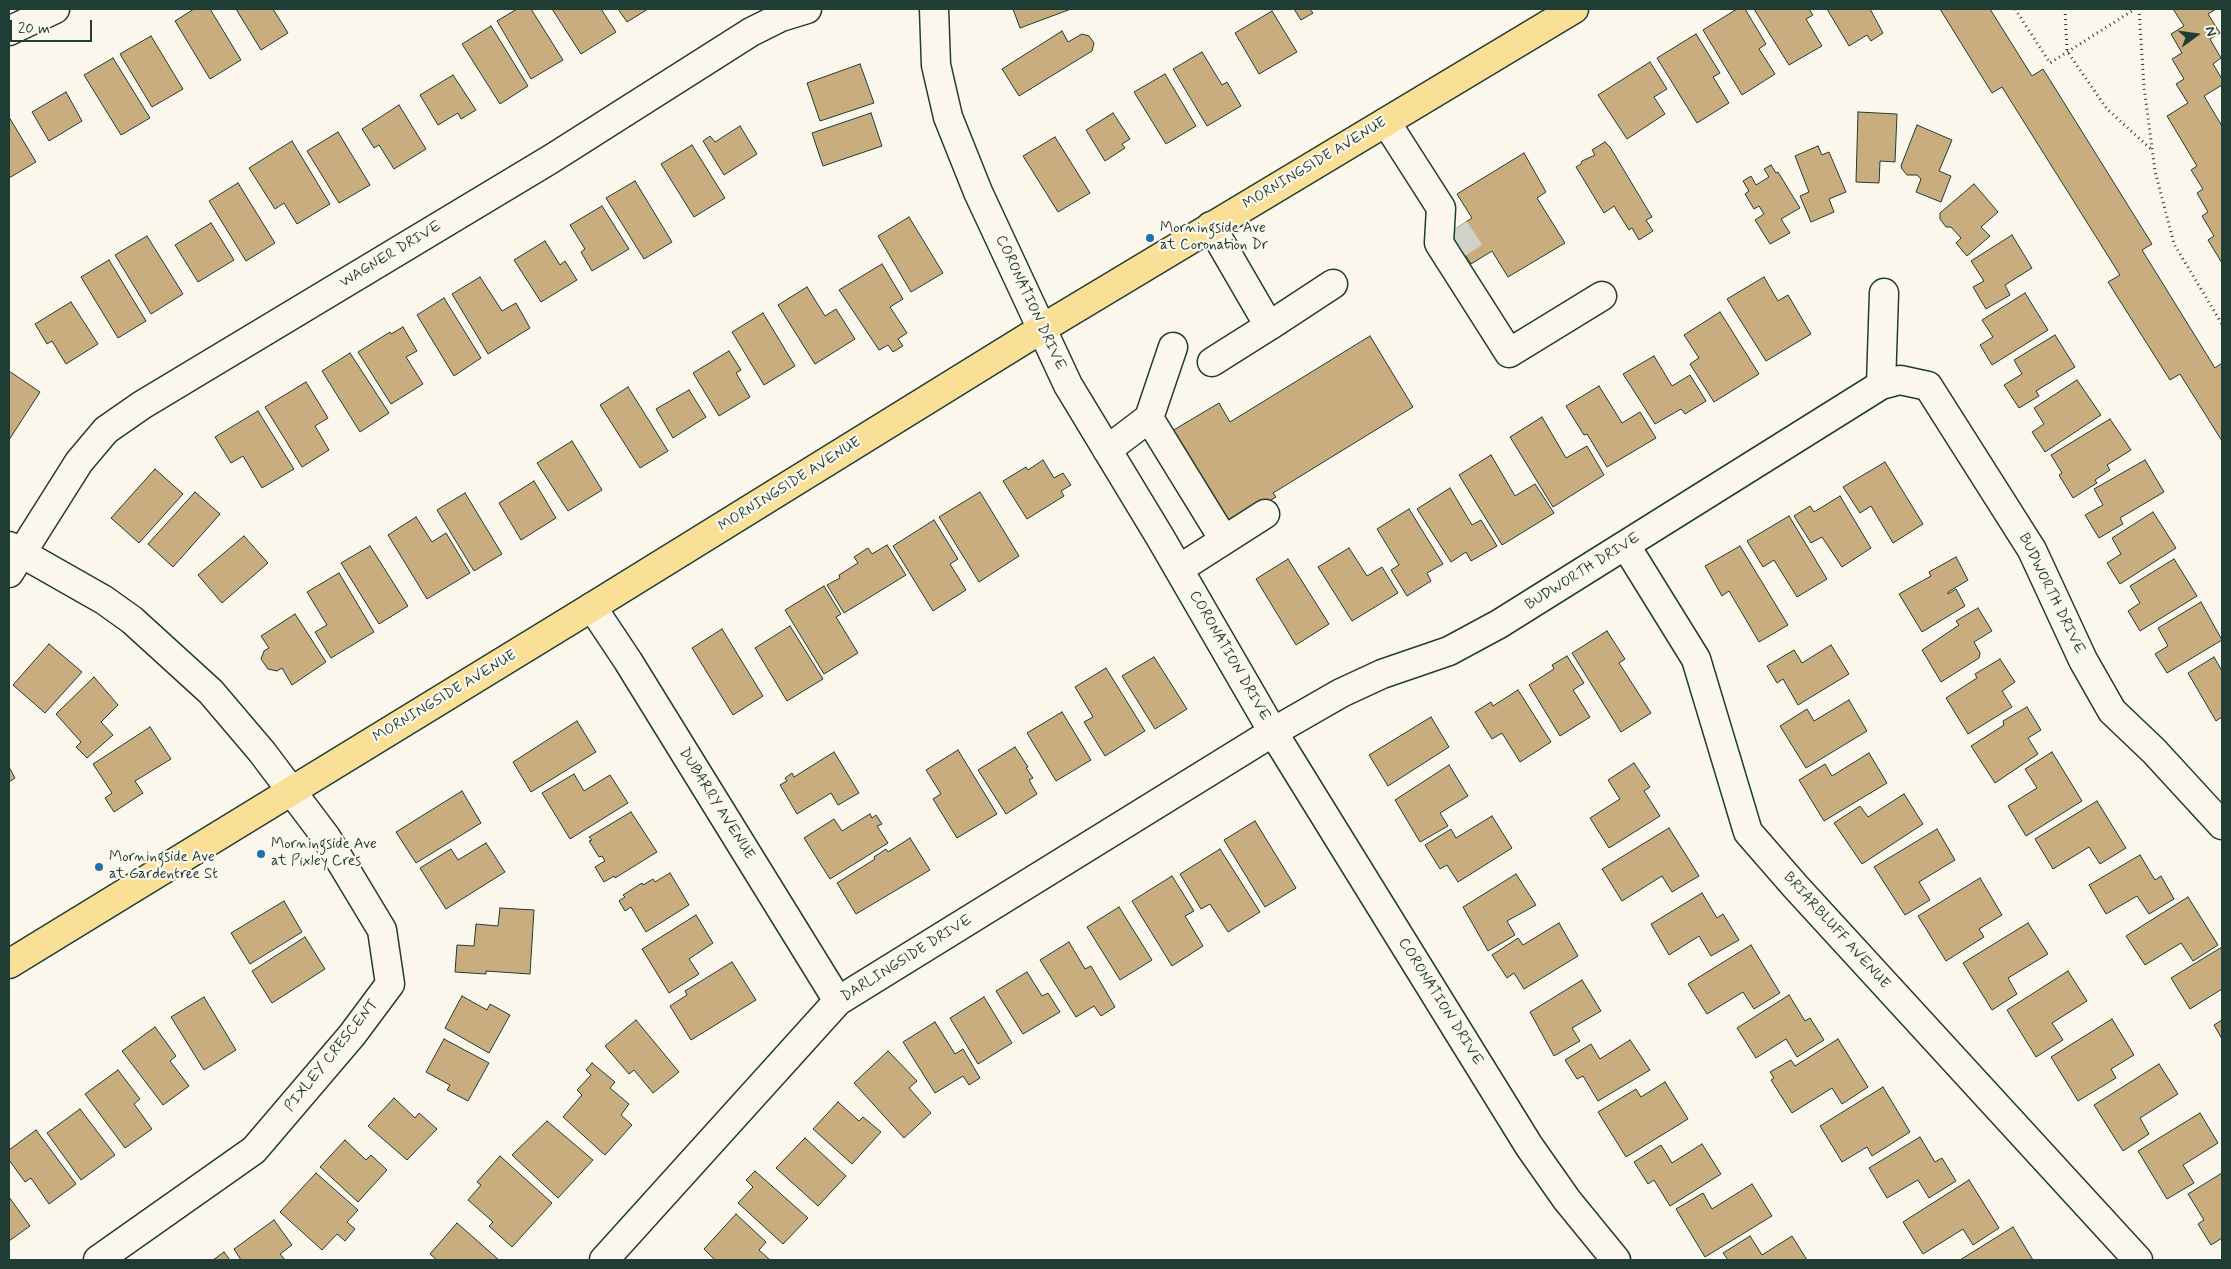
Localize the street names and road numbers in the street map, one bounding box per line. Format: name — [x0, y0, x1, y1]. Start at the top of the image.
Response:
street label: MORNINGSIDE AVENUE — [1240, 114, 1390, 214]
street label: WAGNER DRIVE — [337, 218, 445, 292]
street label: CORONATION DRIVE — [991, 233, 1069, 373]
street label: MORNINGSIDE AVENUE — [715, 434, 865, 536]
street label: BUDWORTH DRIVE — [1522, 529, 1644, 615]
street label: BUDWORTH DRIVE — [2014, 531, 2088, 657]
street label: CORONATION DRIVE — [1184, 588, 1274, 724]
street label: MORNINGSIDE AVENUE — [370, 647, 520, 747]
street label: DUBARRY AVENUE — [674, 745, 758, 863]
street label: BRIARBLUFF AVENUE — [1779, 869, 1893, 993]
street label: DARLINGSIDE DRIVE — [838, 912, 976, 1006]
street label: CORONATION DRIVE — [1393, 935, 1487, 1069]
street label: PIXLEY CRESCENT — [281, 996, 383, 1116]

